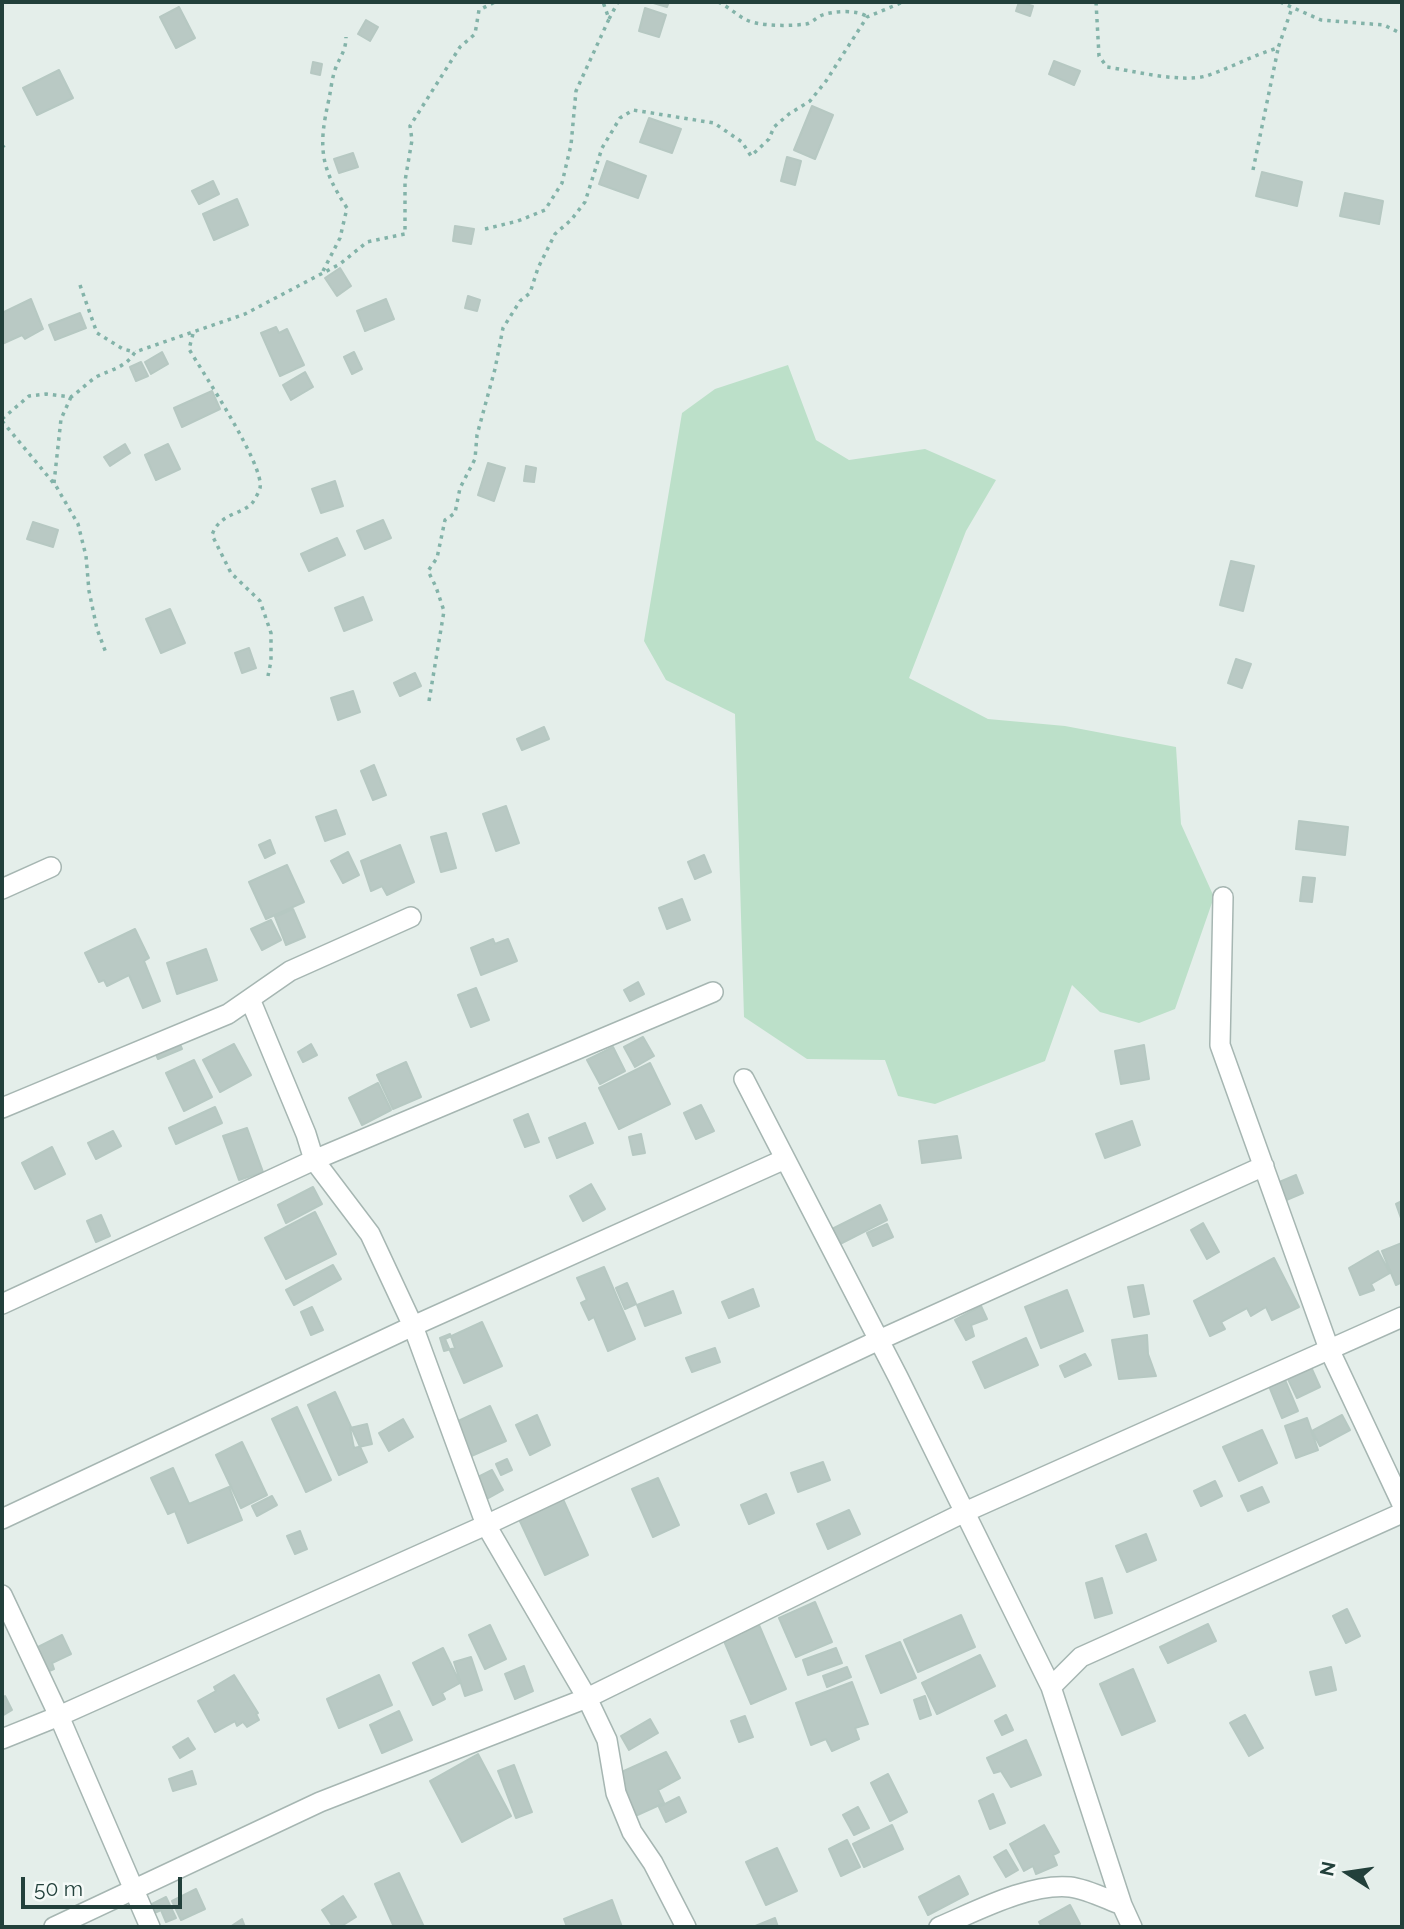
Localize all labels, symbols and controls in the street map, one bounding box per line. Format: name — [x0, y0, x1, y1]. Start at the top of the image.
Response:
north arrow — [1313, 1838, 1383, 1908]
text: N — [1315, 1859, 1340, 1878]
scale bar — [24, 1862, 186, 1906]
text: 50 m — [34, 1876, 83, 1901]

